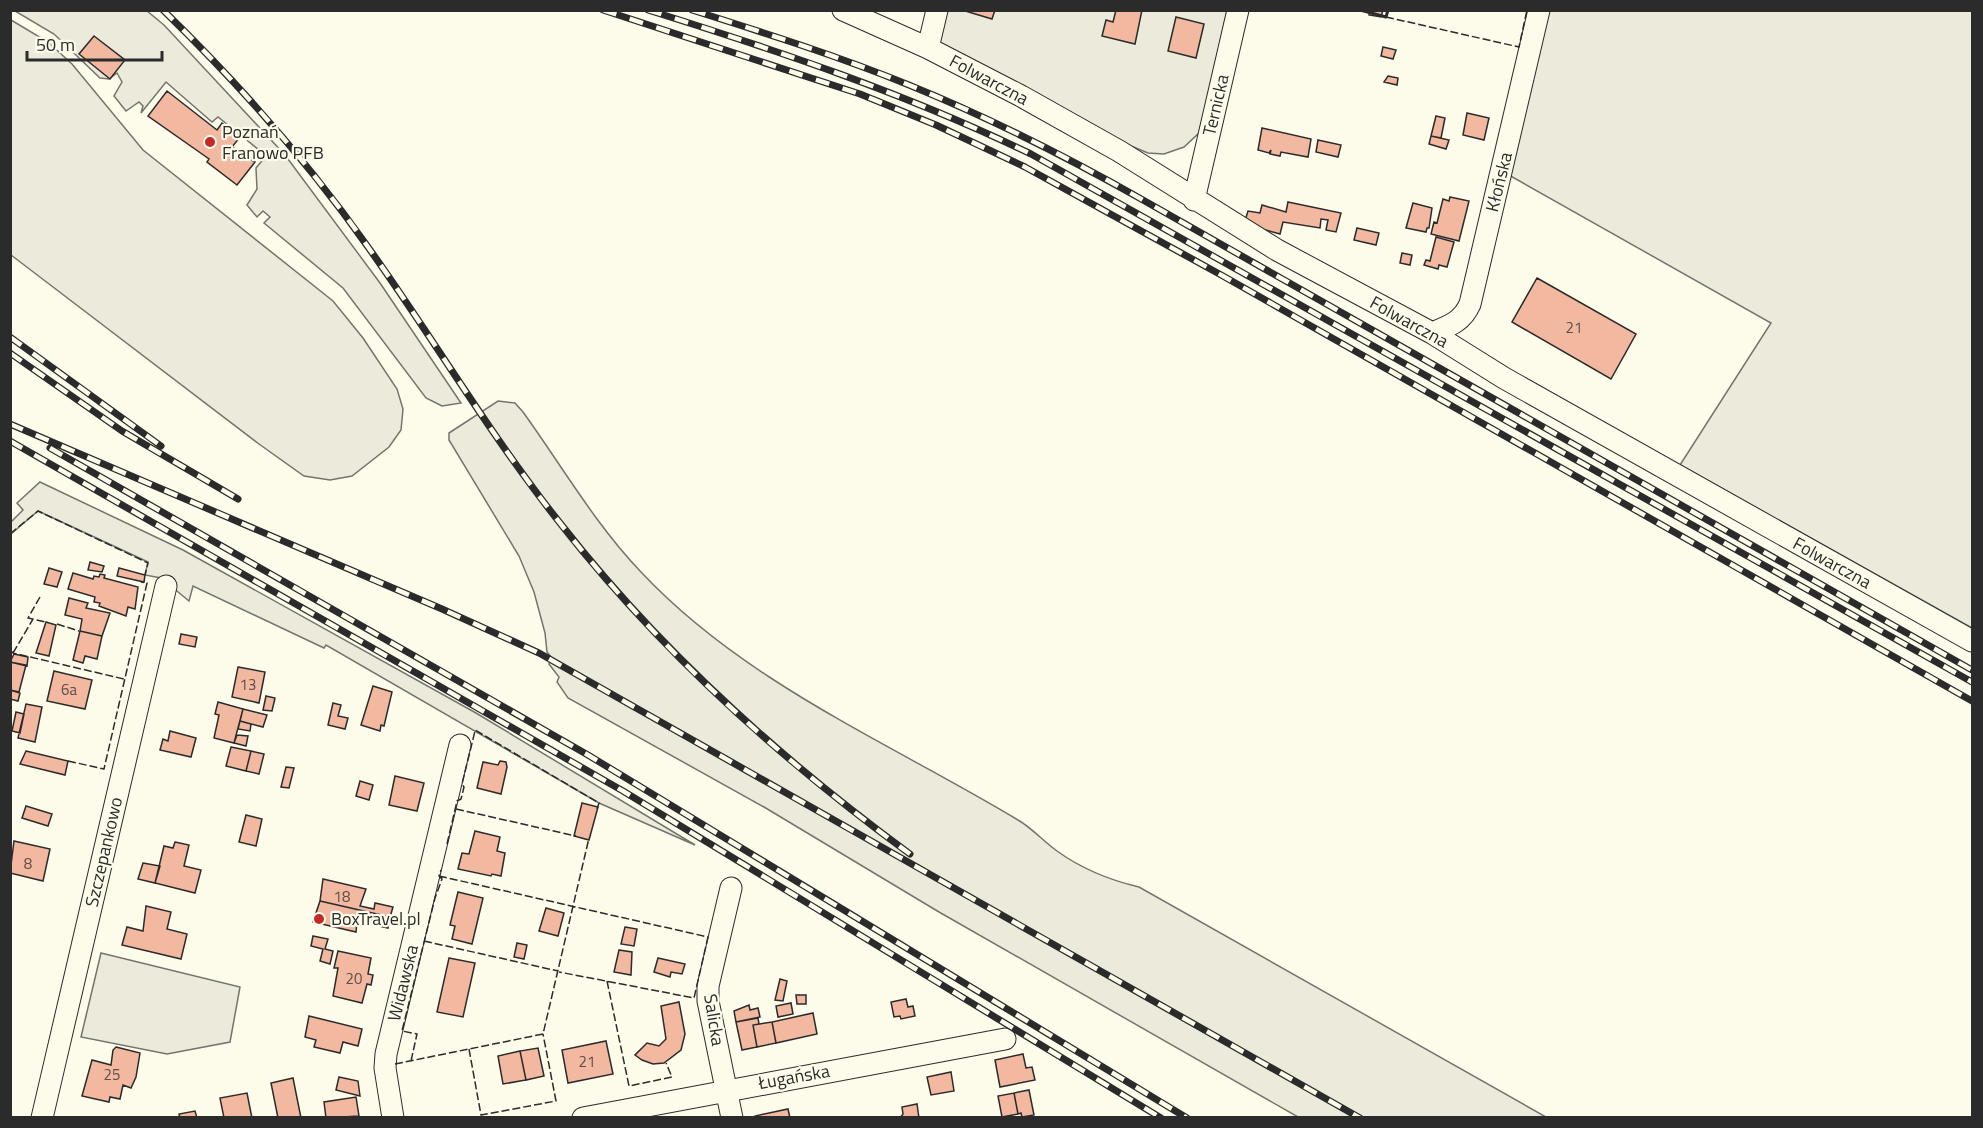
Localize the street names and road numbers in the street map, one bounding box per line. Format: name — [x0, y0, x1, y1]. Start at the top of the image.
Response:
street label: Folwarczna — [945, 47, 1034, 112]
street label: Ternicka — [1195, 72, 1236, 138]
street label: Kłońska — [1478, 149, 1519, 215]
street label: Folwarczna — [1365, 289, 1453, 354]
street label: Folwarczna — [1788, 530, 1876, 595]
street label: Szczepankowo — [78, 794, 129, 909]
street label: Widawska — [380, 942, 425, 1024]
street label: Salicka — [697, 992, 732, 1048]
street label: Ługańska — [755, 1057, 832, 1096]

